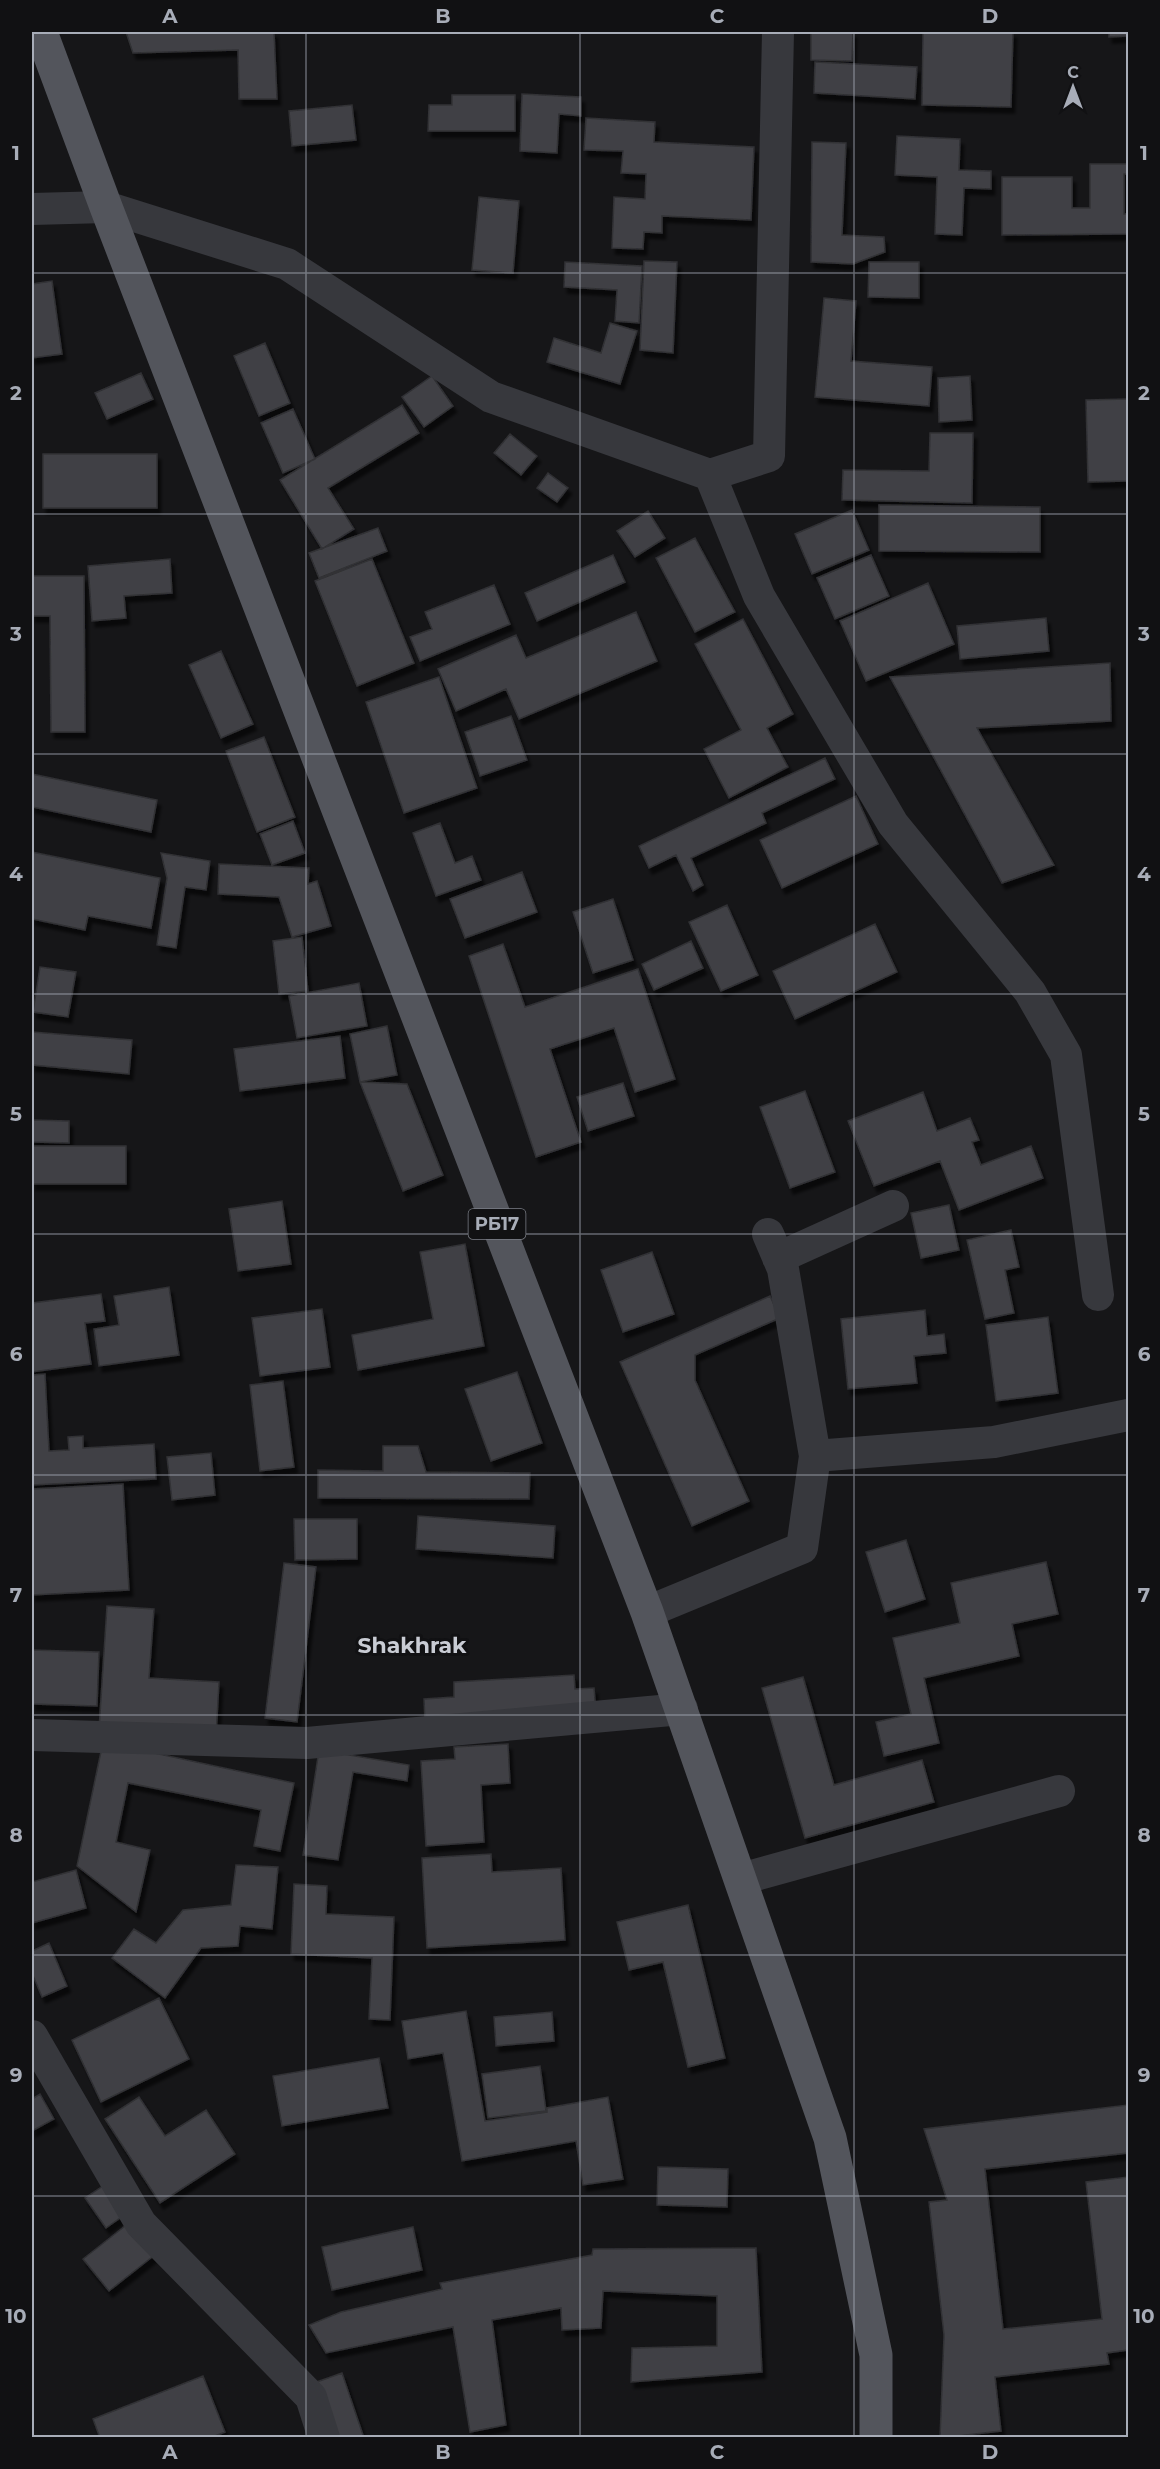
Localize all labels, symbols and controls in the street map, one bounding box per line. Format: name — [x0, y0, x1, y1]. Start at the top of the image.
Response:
text: A — [161, 4, 178, 28]
text: B — [435, 4, 451, 28]
text: C — [710, 4, 725, 28]
text: D — [982, 4, 998, 28]
north arrow — [1043, 57, 1103, 117]
text: С — [1067, 63, 1079, 82]
text: 1 — [12, 141, 20, 165]
text: 1 — [1140, 141, 1148, 165]
text: 2 — [10, 381, 22, 405]
text: 2 — [1138, 381, 1150, 405]
text: 3 — [9, 622, 22, 646]
text: 3 — [1137, 622, 1150, 646]
text: 4 — [9, 862, 23, 886]
text: 4 — [1137, 862, 1151, 886]
text: 5 — [10, 1102, 22, 1126]
text: 5 — [1138, 1102, 1150, 1126]
road number: РБ17 — [468, 1209, 526, 1239]
text: 6 — [10, 1342, 23, 1366]
text: 6 — [1138, 1342, 1151, 1366]
text: 7 — [10, 1583, 22, 1607]
text: 7 — [1138, 1583, 1150, 1607]
district label: Shakhrak — [357, 1632, 467, 1659]
text: 8 — [9, 1823, 23, 1847]
text: 8 — [1137, 1823, 1151, 1847]
text: 9 — [10, 2063, 22, 2087]
text: 9 — [1138, 2063, 1150, 2087]
text: 10 — [5, 2304, 27, 2328]
text: 10 — [1133, 2304, 1155, 2328]
text: A — [161, 2440, 178, 2464]
text: B — [435, 2440, 451, 2464]
text: C — [710, 2440, 725, 2464]
text: D — [982, 2440, 998, 2464]

